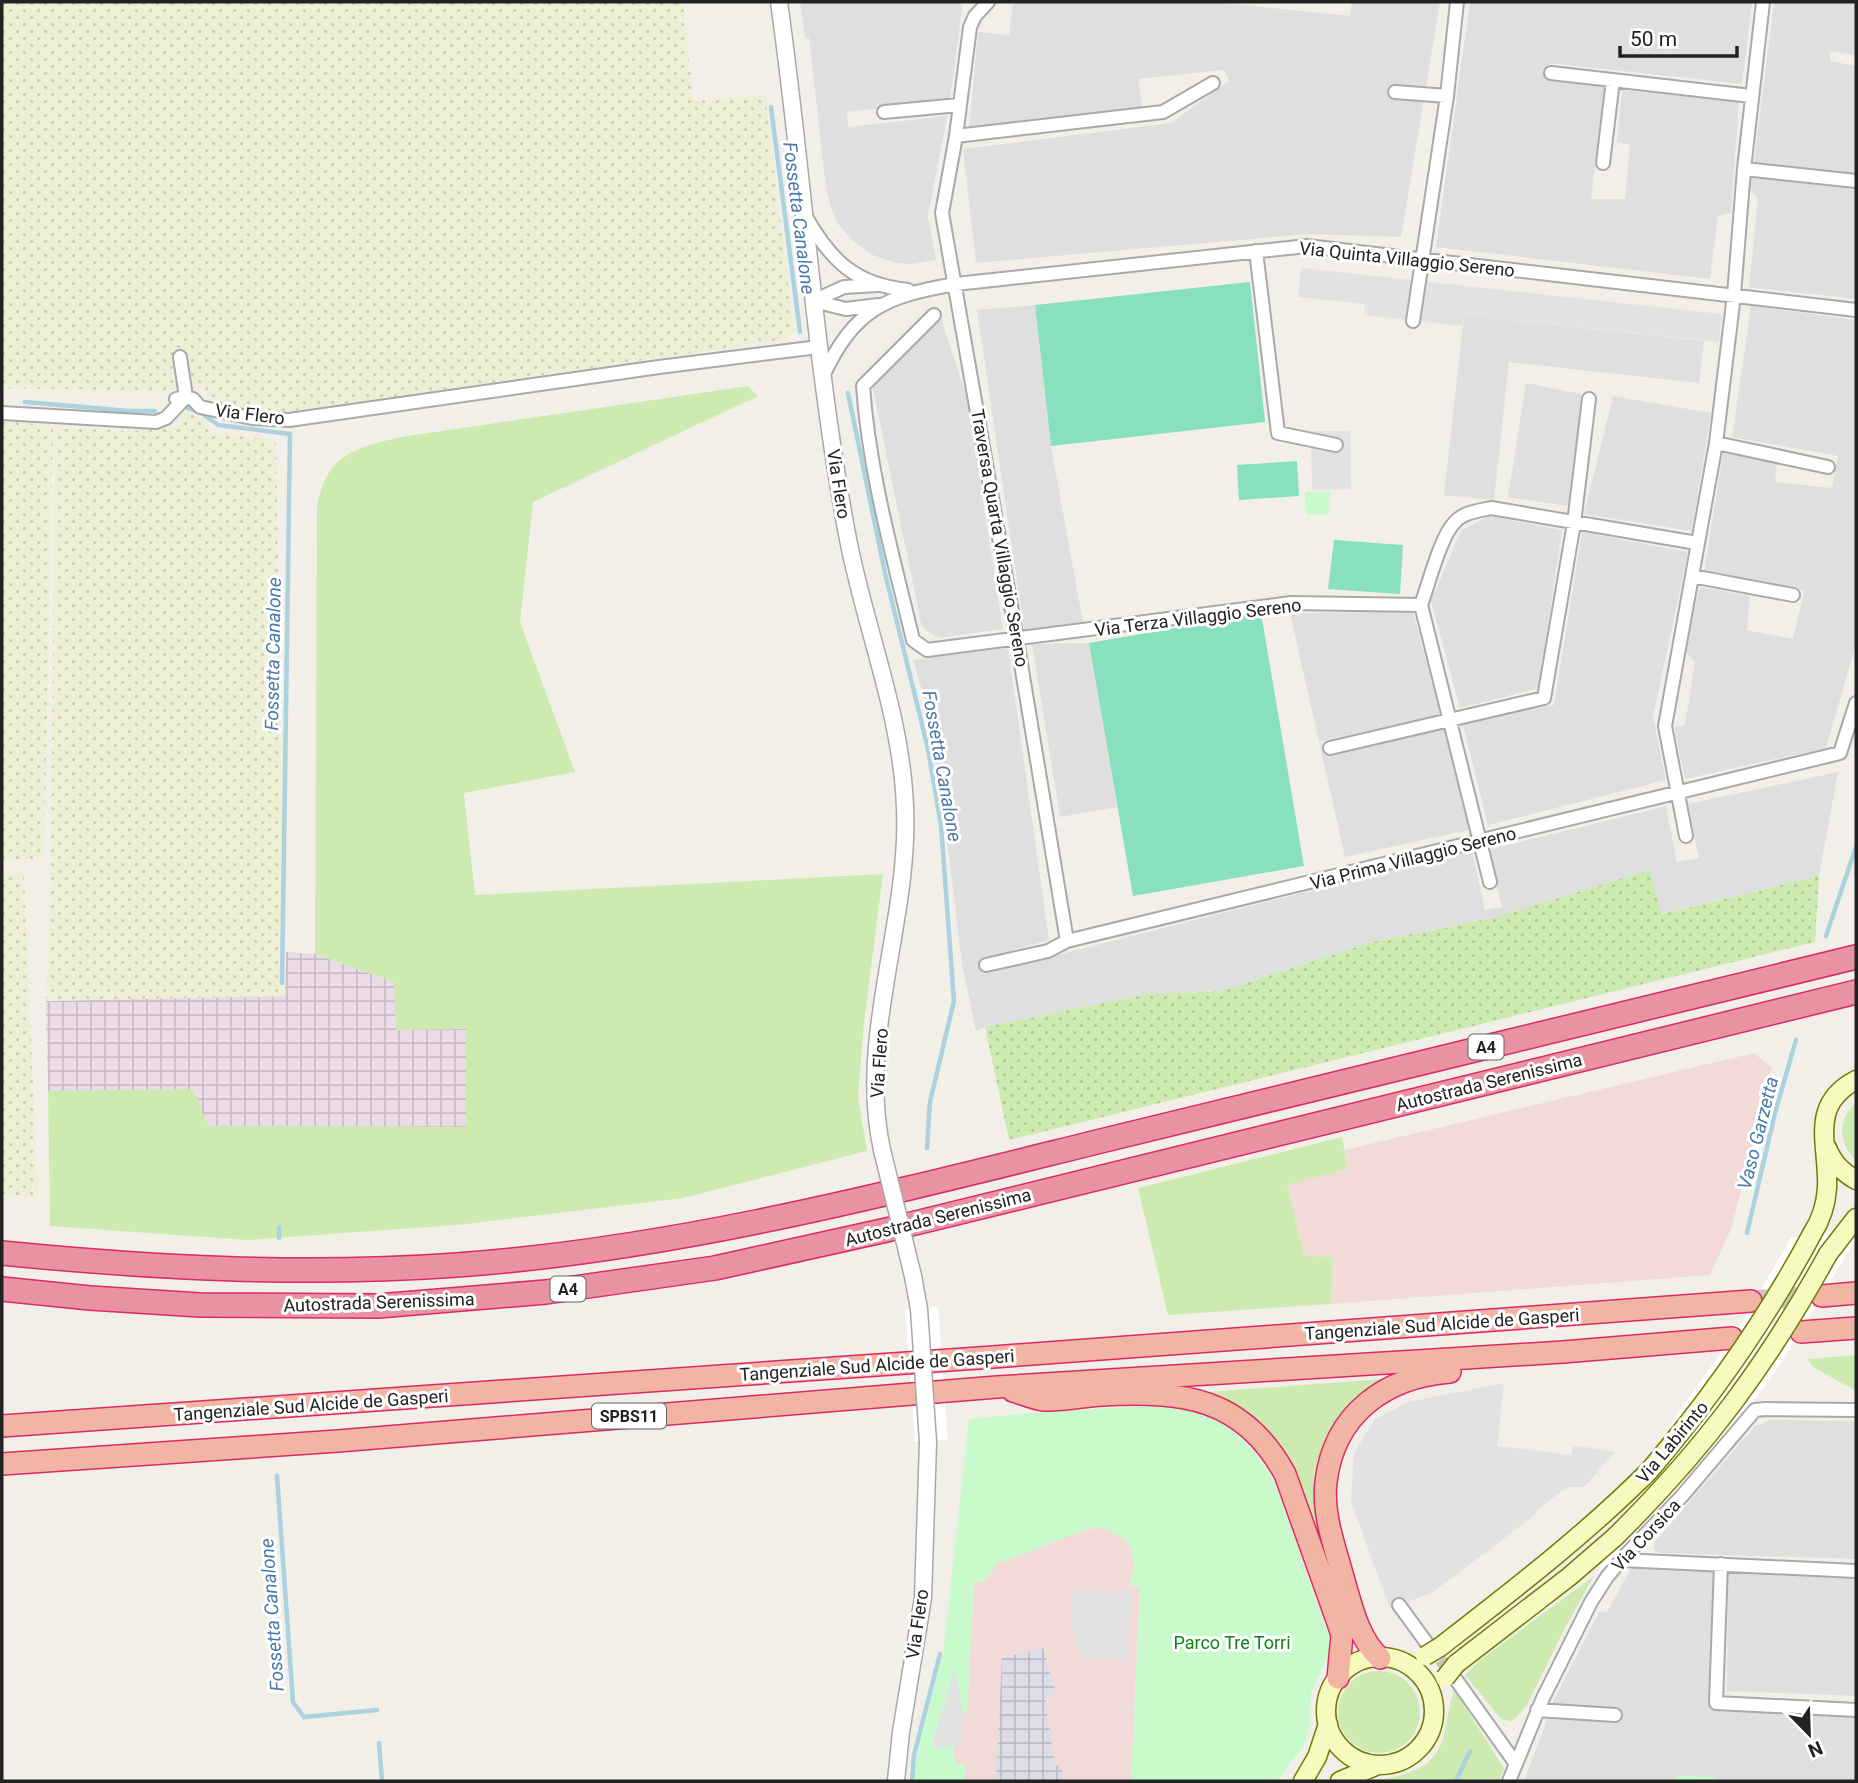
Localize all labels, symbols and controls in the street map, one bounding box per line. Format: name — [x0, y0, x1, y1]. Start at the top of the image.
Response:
scale bar — [1620, 14, 1737, 58]
text: 50 m — [1630, 27, 1677, 51]
water label: Fossetta Canalone — [778, 141, 820, 296]
street label: Via Quinta Villaggio Sereno — [1298, 237, 1516, 281]
street label: Via Flero — [214, 399, 286, 429]
street label: Traversa Quarta Villaggio Sereno — [967, 407, 1033, 669]
street label: Via Flero — [823, 448, 855, 520]
water label: Fossetta Canalone — [260, 577, 286, 731]
street label: Via Terza Villaggio Sereno — [1093, 594, 1303, 640]
water label: Fossetta Canalone — [917, 689, 967, 844]
street label: Via Prima Villaggio Sereno — [1308, 822, 1518, 894]
street label: Via Flero — [866, 1027, 892, 1099]
road number: A4 — [1468, 1035, 1504, 1060]
street label: Autostrada Serenissima — [1394, 1049, 1584, 1115]
water label: Vaso Garzetta — [1733, 1074, 1783, 1192]
street label: Autostrada Serenissima — [843, 1184, 1033, 1250]
road number: A4 — [550, 1276, 586, 1302]
street label: Autostrada Serenissima — [283, 1288, 475, 1316]
street label: Tangenziale Sud Alcide de Gasperi — [1304, 1304, 1580, 1344]
street label: Tangenziale Sud Alcide de Gasperi — [739, 1345, 1015, 1385]
street label: Tangenziale Sud Alcide de Gasperi — [173, 1385, 449, 1425]
street label: Via Labirinto — [1632, 1397, 1712, 1487]
road number: SPBS11 — [592, 1404, 666, 1428]
street label: Via Corsica — [1607, 1495, 1685, 1575]
water label: Fossetta Canalone — [255, 1538, 289, 1692]
street label: Via Flero — [902, 1588, 932, 1660]
park label: Parco Tre Torri — [1173, 1632, 1291, 1653]
north arrow — [1774, 1699, 1844, 1769]
text: N — [1805, 1736, 1826, 1762]

